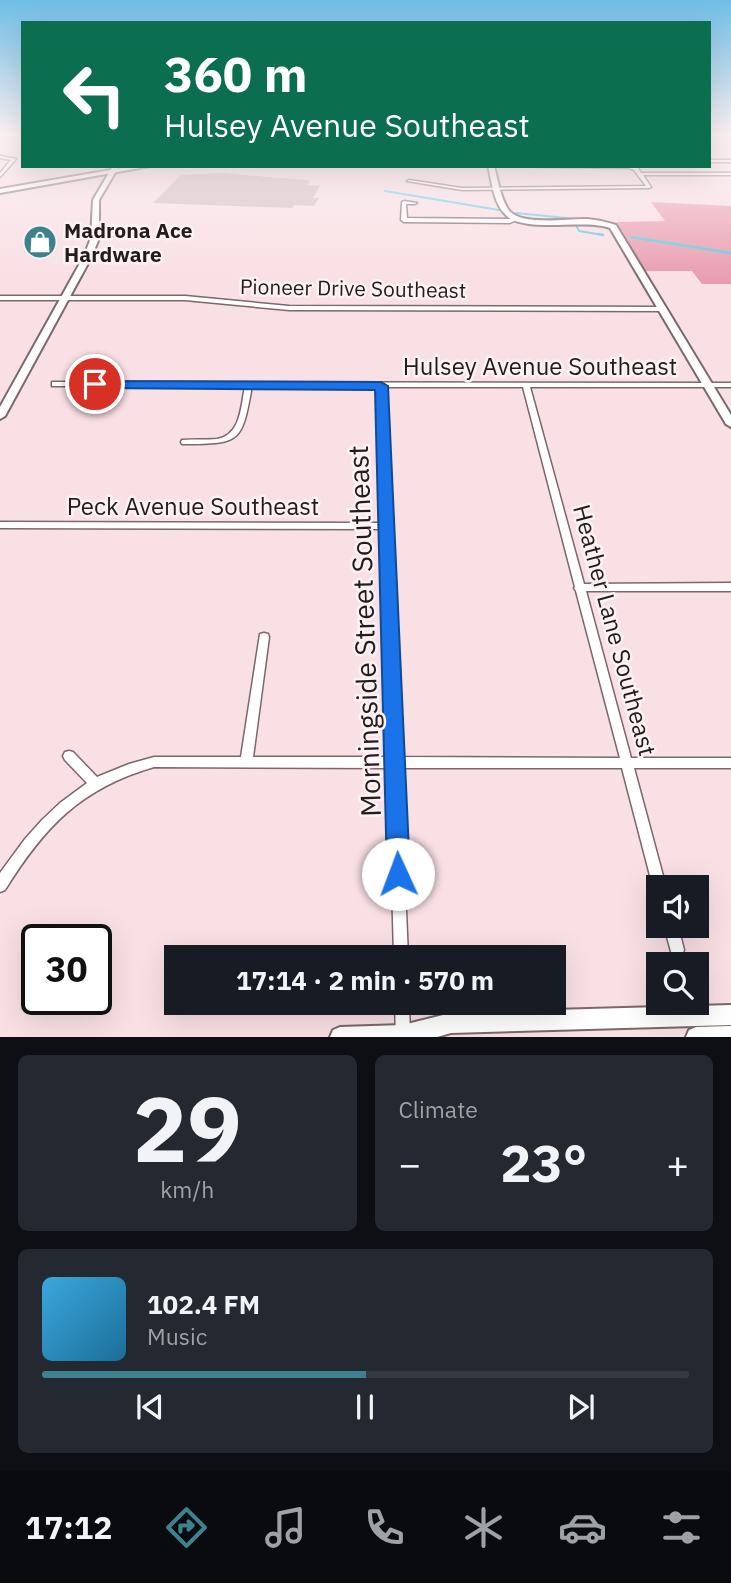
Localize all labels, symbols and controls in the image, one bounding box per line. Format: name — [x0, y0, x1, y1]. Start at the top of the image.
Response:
text: 360 m — [164, 42, 308, 105]
icon: left — [49, 49, 140, 140]
text: Hulsey Avenue Southeast — [164, 104, 530, 146]
place label: Madrona Ace Hardware — [64, 216, 193, 268]
shop icon: Madrona Ace Hardware — [21, 223, 59, 261]
street label: Pioneer Drive Southeast — [240, 272, 466, 304]
street label: Hulsey Avenue Southeast — [403, 350, 677, 382]
pin — [65, 354, 125, 414]
icon: arrive — [76, 365, 114, 403]
street label: Morningside Street Southeast — [339, 445, 389, 817]
street label: Peck Avenue Southeast — [67, 490, 319, 522]
street label: Heather Lane Southeast — [566, 501, 664, 759]
position arrow — [361, 837, 435, 911]
map controls — [646, 875, 709, 1015]
button: sound — [646, 875, 709, 938]
speed limit sign: 30 — [21, 924, 112, 1015]
button: search — [646, 952, 709, 1015]
text: 17:14 · 2 min · 570 m — [236, 963, 494, 997]
text: 29 — [133, 1069, 242, 1187]
text: Climate — [399, 1094, 478, 1124]
text: 23° — [500, 1129, 587, 1196]
text: − — [399, 1139, 421, 1188]
text: + — [666, 1139, 689, 1188]
text: km/h — [160, 1174, 214, 1204]
text: 102.4 FM — [147, 1287, 260, 1321]
text: Music — [147, 1321, 207, 1351]
icon: previous — [131, 1388, 169, 1426]
icon: pause — [346, 1388, 384, 1426]
icon: next — [562, 1388, 600, 1426]
icon: directions — [162, 1503, 211, 1552]
icon: music — [261, 1503, 310, 1552]
icon: phone — [360, 1503, 409, 1552]
icon: climate — [459, 1503, 508, 1552]
icon: car — [558, 1503, 607, 1552]
icon: filters — [657, 1503, 706, 1552]
text: 17:12 — [25, 1506, 112, 1548]

